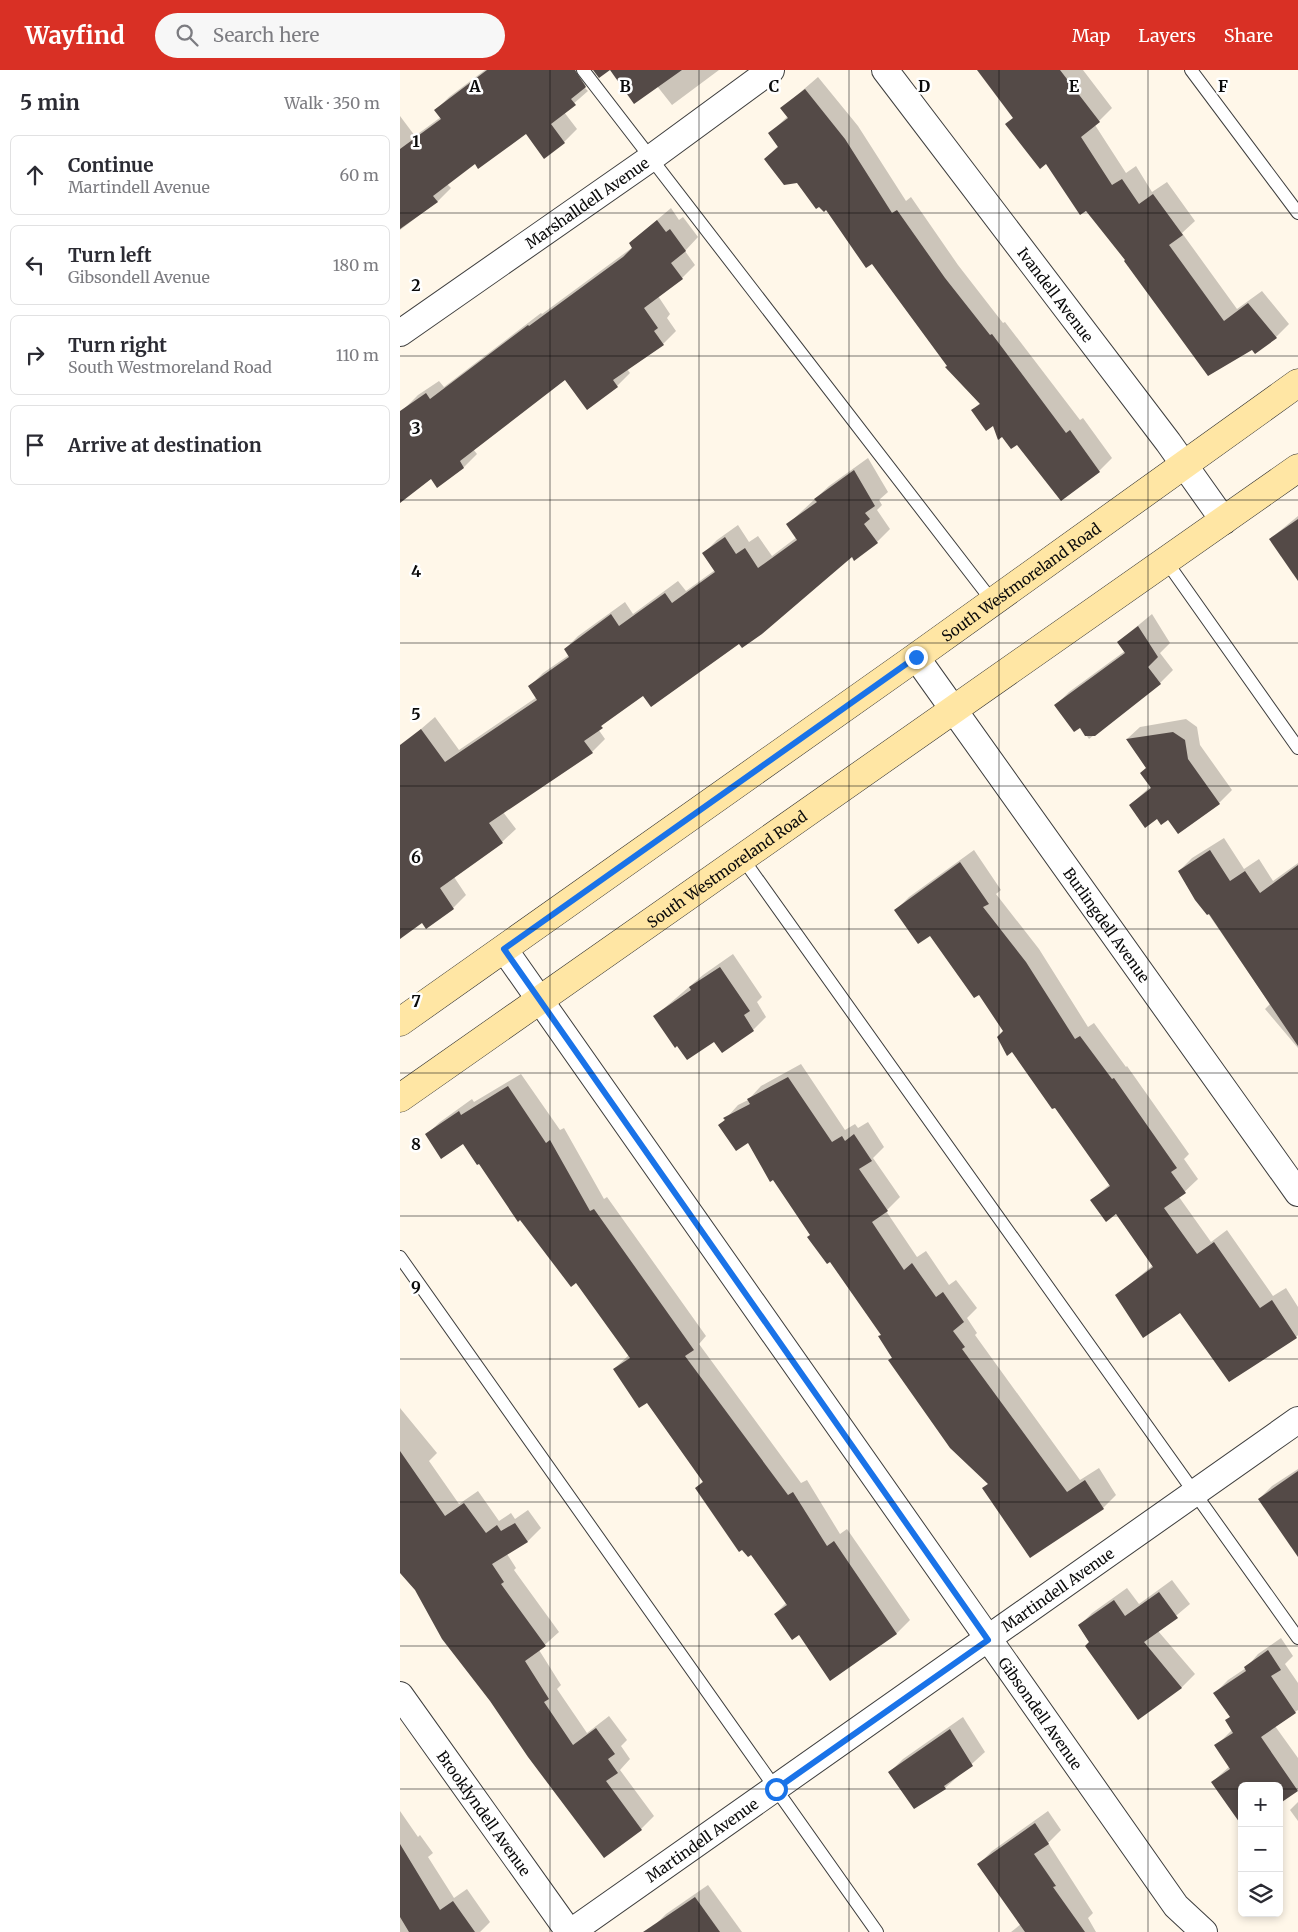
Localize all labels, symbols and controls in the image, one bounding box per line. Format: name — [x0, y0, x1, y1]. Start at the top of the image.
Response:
search box — [155, 13, 505, 58]
text: Wayfind — [25, 20, 125, 51]
icon: search — [173, 21, 201, 49]
text: Search here — [213, 23, 319, 47]
text: Map — [1072, 24, 1110, 47]
text: Layers — [1138, 24, 1196, 47]
text: Share — [1224, 24, 1273, 47]
text: A — [468, 76, 481, 96]
text: B — [619, 76, 631, 96]
text: C — [769, 76, 779, 96]
text: D — [918, 76, 930, 96]
text: E — [1069, 76, 1080, 96]
text: F — [1218, 76, 1228, 96]
text: 5 min — [20, 89, 80, 116]
text: Walk · 350 m — [284, 93, 380, 113]
text: 1 — [412, 131, 420, 151]
text: Continue — [68, 153, 154, 177]
street label: Marshalldell Avenue — [521, 153, 653, 252]
icon: ahead — [21, 161, 49, 189]
text: 60 m — [339, 165, 379, 185]
text: Martindell Avenue — [68, 177, 210, 197]
text: Turn left — [68, 243, 152, 267]
street label: Ivandell Avenue — [1014, 243, 1098, 346]
icon: left — [21, 251, 49, 279]
text: 180 m — [333, 255, 379, 275]
text: Gibsondell Avenue — [68, 267, 210, 287]
text: 2 — [411, 275, 421, 295]
text: Turn right — [68, 333, 167, 357]
icon: right — [21, 341, 49, 369]
text: 110 m — [336, 345, 379, 365]
text: South Westmoreland Road — [68, 357, 272, 377]
text: 3 — [411, 418, 421, 438]
icon: arrive — [21, 431, 49, 459]
text: Arrive at destination — [68, 433, 262, 457]
street label: South Westmoreland Road — [937, 518, 1104, 645]
text: 4 — [411, 561, 421, 581]
route end — [905, 646, 928, 669]
text: 5 — [411, 704, 421, 724]
street label: South Westmoreland Road — [643, 806, 810, 932]
text: 6 — [411, 847, 421, 867]
street label: Burlingdell Avenue — [1060, 864, 1154, 986]
text: 7 — [411, 991, 421, 1011]
text: 8 — [411, 1134, 421, 1154]
text: 9 — [411, 1277, 421, 1297]
street label: Martindell Avenue — [998, 1543, 1117, 1635]
street label: Gibsondell Avenue — [995, 1653, 1087, 1773]
street label: Brooklyndell Avenue — [433, 1747, 535, 1880]
route start — [765, 1778, 788, 1801]
map controls — [1238, 1782, 1283, 1917]
button: + — [1238, 1782, 1283, 1827]
street label: Martindell Avenue — [642, 1794, 762, 1886]
button: − — [1238, 1827, 1283, 1872]
button: layers — [1238, 1872, 1283, 1917]

